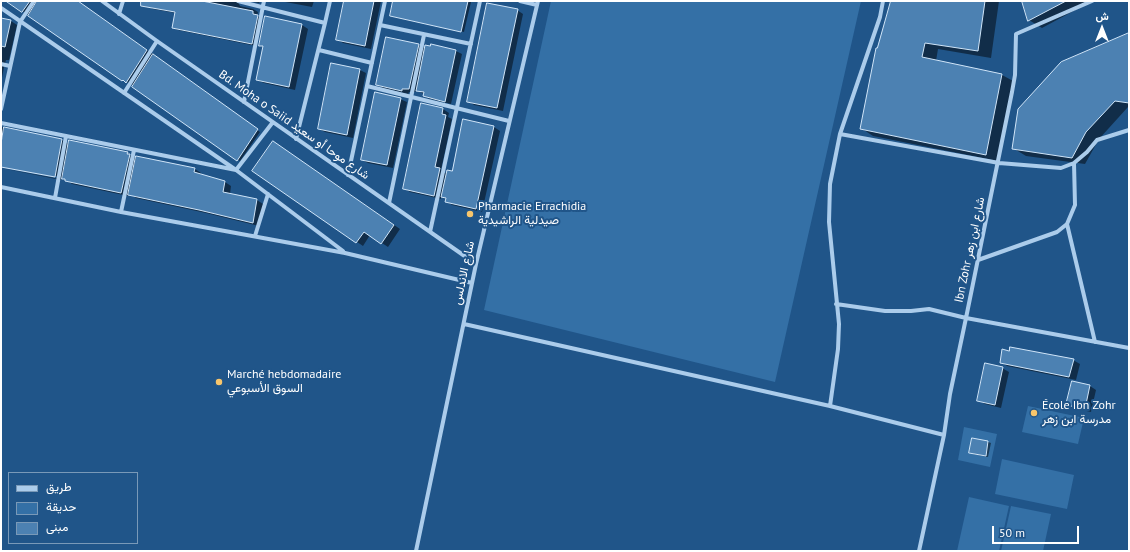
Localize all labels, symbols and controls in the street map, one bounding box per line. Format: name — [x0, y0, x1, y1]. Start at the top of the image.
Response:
north arrow — [1082, 8, 1122, 48]
text: ش — [1095, 9, 1109, 23]
street label: Bd. Moha o Saiid شارع موحا أو سعيد — [216, 67, 372, 183]
street label: Ibn Zohr شارع ابن زهر — [952, 196, 988, 304]
place label: Pharmacie Errachidia صيدلية الراشيدية — [478, 200, 586, 228]
marker: Pharmacie Errachidia صيدلية الراشيدية — [465, 209, 475, 219]
street label: شارع الاندلس — [450, 240, 478, 306]
place label: Marché hebdomadaire السوق الأسبوعي — [227, 368, 341, 396]
marker: Marché hebdomadaire السوق الأسبوعي — [214, 377, 224, 387]
place label: École Ibn Zohr مدرسة ابن زهر — [1042, 399, 1116, 427]
marker: École Ibn Zohr مدرسة ابن زهر — [1029, 408, 1039, 418]
legend — [8, 472, 138, 544]
text: طريق — [46, 479, 71, 494]
text: حديقة — [46, 499, 76, 514]
scale bar — [994, 518, 1081, 544]
text: مبنى — [46, 519, 68, 534]
text: 50 m — [999, 525, 1025, 540]

